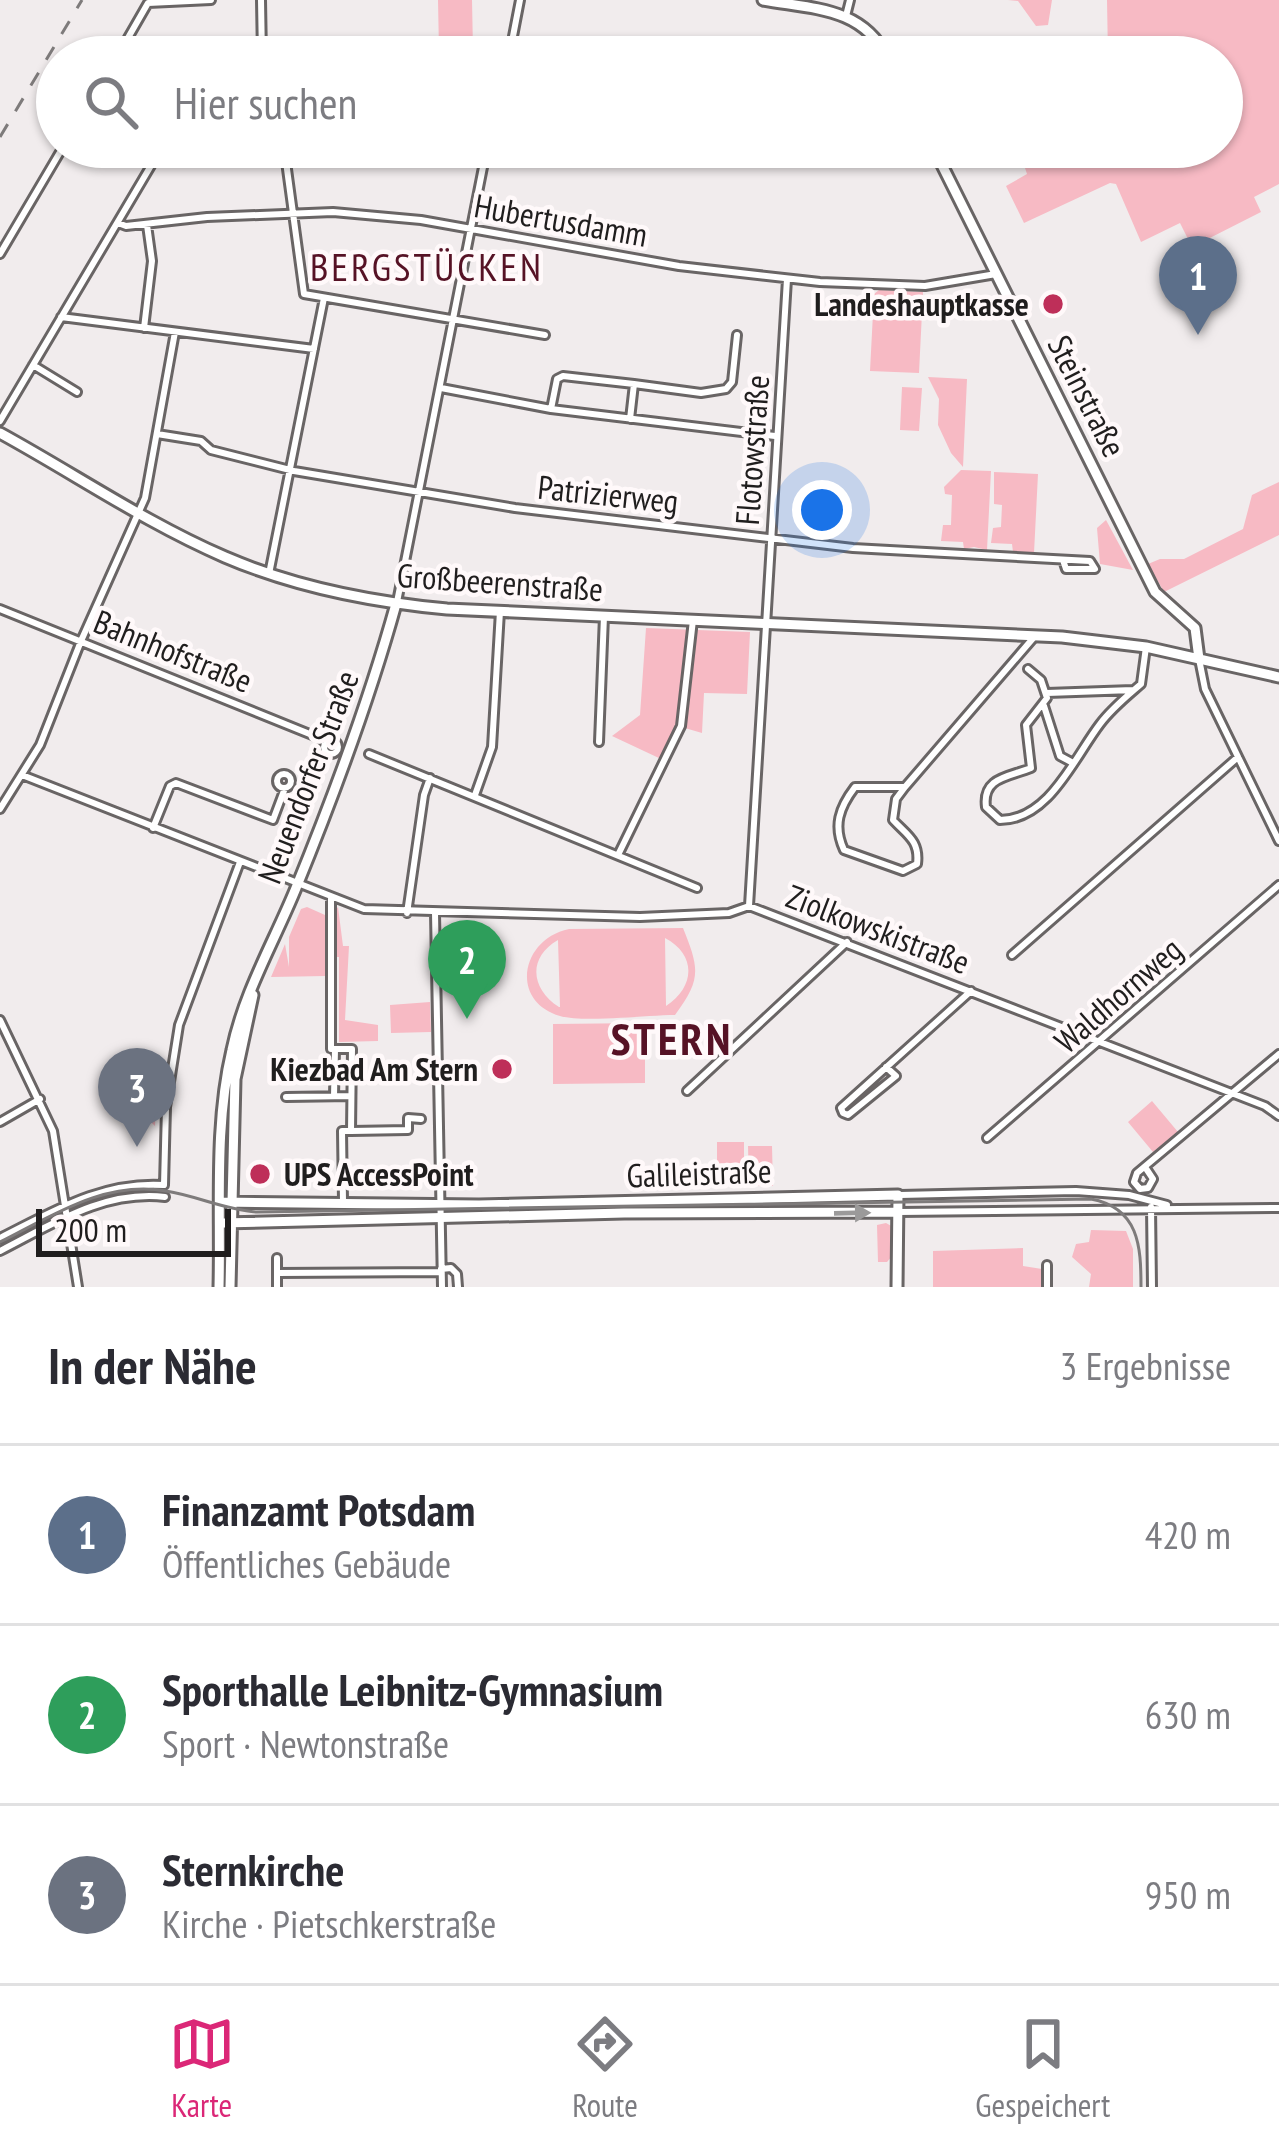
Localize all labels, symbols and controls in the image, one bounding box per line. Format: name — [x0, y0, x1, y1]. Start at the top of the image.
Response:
search box — [36, 36, 1243, 168]
icon: search — [78, 69, 144, 135]
text: Hier suchen — [174, 73, 357, 131]
street label: Hubertusdamm — [471, 183, 651, 256]
pin: 1 — [1159, 236, 1237, 335]
district label: BERGSTÜCKEN — [310, 241, 544, 292]
place label: Landeshauptkasse — [814, 282, 1029, 325]
marker: Landeshauptkasse — [1040, 291, 1066, 317]
street label: Steinstraße — [1039, 328, 1136, 464]
street label: Flotowstraße — [725, 374, 778, 526]
street label: Patrizierweg — [536, 465, 680, 522]
your location — [792, 480, 852, 540]
street label: Großbeerenstraße — [396, 553, 604, 610]
street label: Bahnhofstraße — [88, 599, 259, 702]
street label: Neuendorfer Straße — [247, 664, 368, 889]
street label: Ziolkowskistraße — [780, 874, 976, 983]
pin: 2 — [428, 920, 506, 1019]
street label: Waldhornweg — [1045, 927, 1190, 1062]
district label: STERN — [611, 1009, 733, 1067]
place label: Kiezbad Am Stern — [270, 1047, 478, 1090]
pin: 3 — [98, 1048, 176, 1147]
marker: Kiezbad Am Stern — [489, 1056, 515, 1082]
street label: Galileistraße — [626, 1148, 772, 1197]
place label: UPS AccessPoint — [284, 1152, 474, 1195]
marker: UPS AccessPoint — [247, 1161, 273, 1187]
scale bar — [36, 1203, 231, 1256]
one-way arrow — [834, 1203, 872, 1223]
text: 200 m — [54, 1208, 127, 1251]
text: In der Nähe — [48, 1332, 257, 1398]
text: 3 Ergebnisse — [1060, 1340, 1231, 1391]
text: Finanzamt Potsdam — [162, 1480, 475, 1538]
text: 1 — [78, 1509, 96, 1560]
text: 420 m — [1145, 1509, 1231, 1560]
text: Öffentliches Gebäude — [162, 1538, 451, 1589]
text: Sporthalle Leibnitz-Gymnasium — [162, 1660, 663, 1718]
text: 2 — [78, 1689, 96, 1740]
text: 630 m — [1145, 1689, 1231, 1740]
text: Sport · Newtonstraße — [162, 1718, 449, 1769]
text: Sternkirche — [162, 1840, 345, 1898]
text: 3 — [78, 1869, 96, 1920]
text: 950 m — [1145, 1869, 1231, 1920]
text: Kirche · Pietschkerstraße — [162, 1898, 496, 1949]
tab: Karte — [169, 2011, 235, 2126]
tab: Route — [572, 2011, 638, 2126]
tab: Gespeichert — [975, 2011, 1110, 2126]

